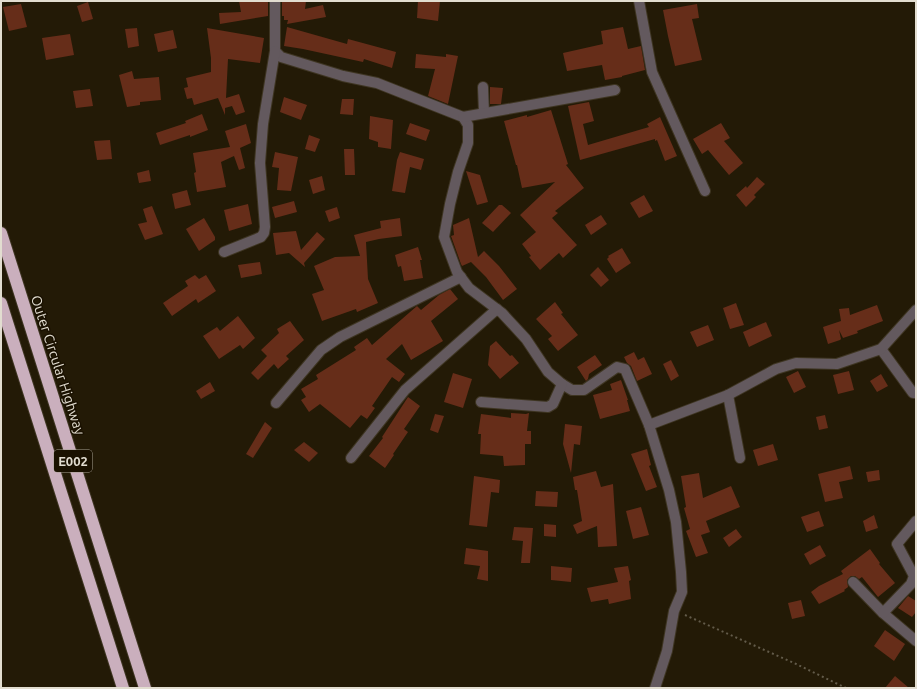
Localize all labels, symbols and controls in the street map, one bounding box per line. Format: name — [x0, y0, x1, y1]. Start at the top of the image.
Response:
street label: Outer Circular Highway — [28, 293, 88, 437]
road number: E002 — [54, 450, 92, 472]

